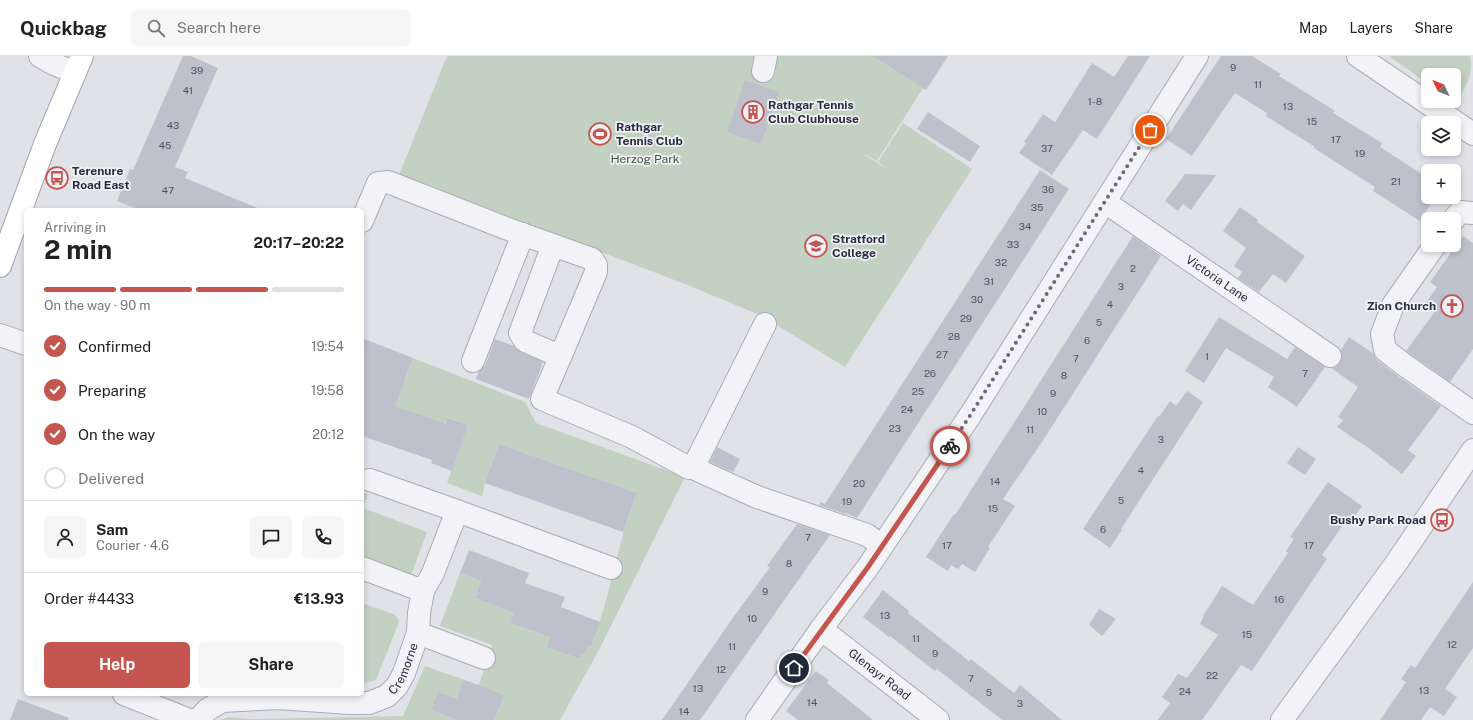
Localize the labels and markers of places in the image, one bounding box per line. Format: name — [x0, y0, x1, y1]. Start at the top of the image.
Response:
place label: Rathgar Tennis Club Clubhouse — [768, 98, 859, 126]
building icon: Rathgar Tennis Club Clubhouse — [740, 99, 766, 125]
pin — [1133, 113, 1167, 147]
place label: Rathgar Tennis Club — [616, 120, 683, 148]
sports icon: Rathgar Tennis Club — [587, 121, 613, 147]
place label: Terenure Road East — [72, 164, 129, 192]
bus stop icon: Terenure Road East — [44, 165, 70, 191]
place label: Stratford College — [832, 232, 885, 260]
school or university icon: Stratford College — [803, 233, 829, 259]
church icon: Zion Church — [1439, 293, 1465, 319]
place label: Zion Church — [1367, 299, 1436, 313]
bus stop icon: Bushy Park Road — [1429, 507, 1455, 533]
place label: Bushy Park Road — [1330, 513, 1426, 527]
pin — [777, 651, 811, 685]

